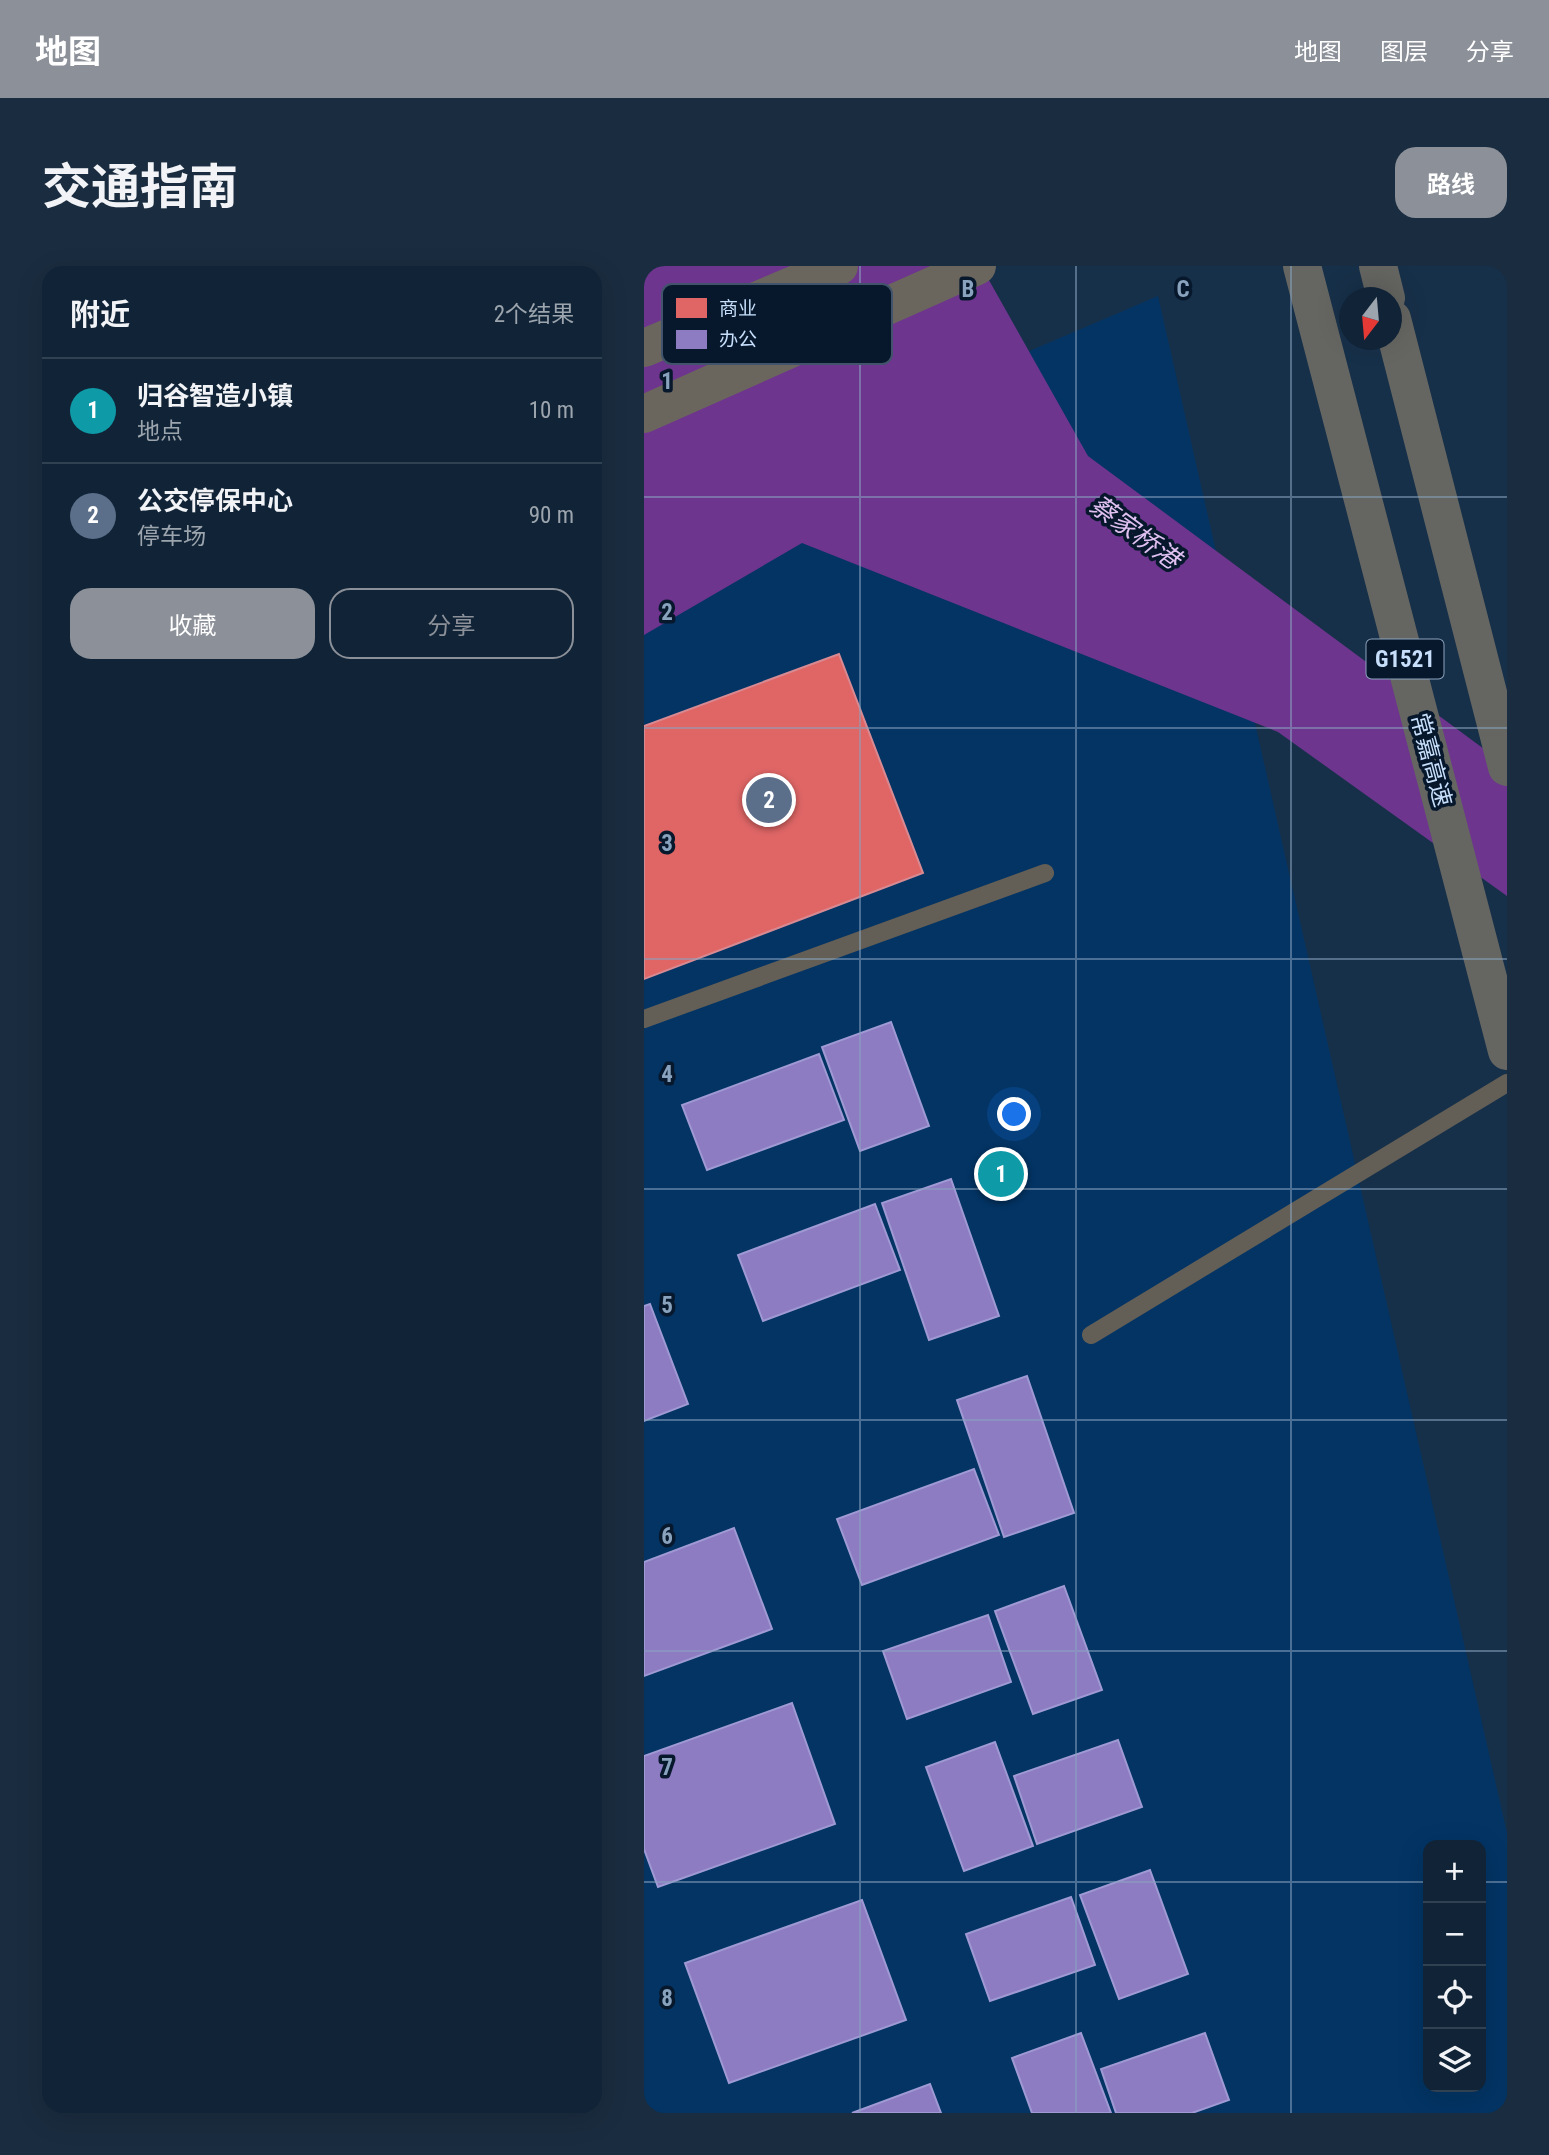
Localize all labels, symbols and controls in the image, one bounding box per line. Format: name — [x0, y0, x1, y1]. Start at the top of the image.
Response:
text: 地图 — [35, 32, 101, 71]
text: 地图 — [1294, 38, 1342, 66]
text: 图层 — [1380, 38, 1428, 66]
text: 分享 — [1466, 38, 1514, 66]
button: 路线 — [1395, 147, 1507, 218]
text: 交通指南 — [42, 159, 238, 216]
text: B — [962, 276, 974, 303]
text: C — [1176, 276, 1190, 303]
legend — [662, 284, 892, 364]
north arrow — [1339, 287, 1402, 350]
text: 附近 — [70, 297, 130, 332]
text: 商业 — [719, 297, 757, 320]
text: 2个结果 — [494, 301, 574, 328]
text: 办公 — [719, 328, 757, 351]
text: 1 — [661, 368, 673, 395]
text: 归谷智造小镇 — [137, 381, 293, 411]
text: 1 — [87, 397, 99, 424]
text: 10 m — [529, 397, 574, 424]
text: 地点 — [137, 418, 183, 445]
text: 公交停保中心 — [137, 486, 293, 516]
water label: 蔡家桥港 — [1084, 489, 1189, 577]
text: 2 — [87, 502, 99, 529]
text: 90 m — [529, 502, 574, 529]
text: 停车场 — [137, 523, 206, 550]
button: 收藏 — [70, 588, 315, 659]
button: 分享 — [329, 588, 574, 659]
text: 2 — [661, 599, 673, 626]
road number: G1521 — [1366, 640, 1444, 678]
street label: 常嘉高速 — [1405, 710, 1457, 810]
pin: 2 — [746, 774, 792, 826]
text: 3 — [661, 830, 673, 857]
text: 4 — [661, 1061, 673, 1088]
your location — [997, 1097, 1031, 1131]
pin: 1 — [978, 1148, 1024, 1200]
text: 5 — [661, 1292, 673, 1319]
text: 6 — [661, 1523, 673, 1550]
text: 7 — [661, 1754, 673, 1781]
map controls — [1423, 1840, 1486, 2092]
button: + — [1423, 1840, 1486, 1903]
button: − — [1423, 1903, 1486, 1966]
button: locate — [1423, 1966, 1486, 2029]
text: 8 — [661, 1985, 673, 2012]
button: layers — [1423, 2029, 1486, 2092]

